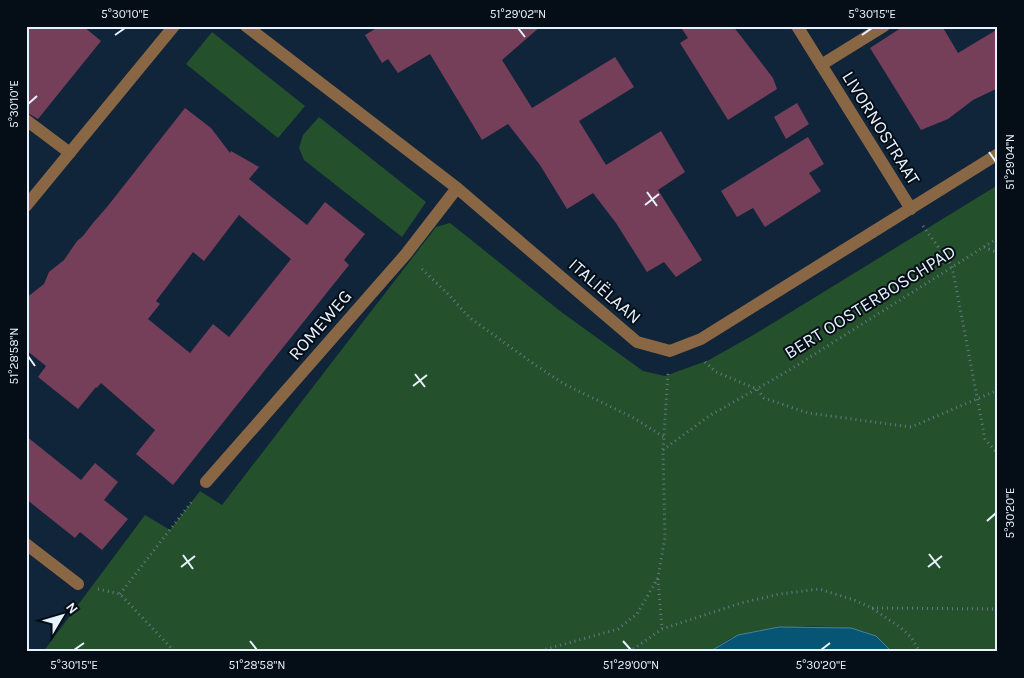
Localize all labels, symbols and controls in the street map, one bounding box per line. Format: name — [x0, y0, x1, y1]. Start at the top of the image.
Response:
text: 5°30'10"E — [101, 7, 149, 21]
text: 51°29'02"N — [490, 7, 546, 21]
text: 5°30'15"E — [848, 7, 896, 21]
street label: LIVORNOSTRAAT — [837, 67, 925, 189]
text: 5°30'10"E — [7, 80, 21, 128]
text: 51°29'04"N — [1003, 134, 1017, 190]
street label: BERT OOSTERBOSCHPAD — [780, 240, 960, 364]
street label: ITALIËLAAN — [564, 254, 646, 328]
street label: ROMEWEG — [284, 285, 356, 365]
text: 51°28'58"N — [7, 328, 21, 384]
text: 5°30'20"E — [1003, 487, 1017, 539]
north arrow — [38, 590, 88, 640]
text: N — [62, 599, 82, 617]
text: 5°30'15"E — [50, 658, 98, 672]
text: 51°28'58"N — [229, 658, 285, 672]
text: 51°29'00"N — [603, 658, 659, 672]
text: 5°30'20"E — [795, 658, 847, 672]

